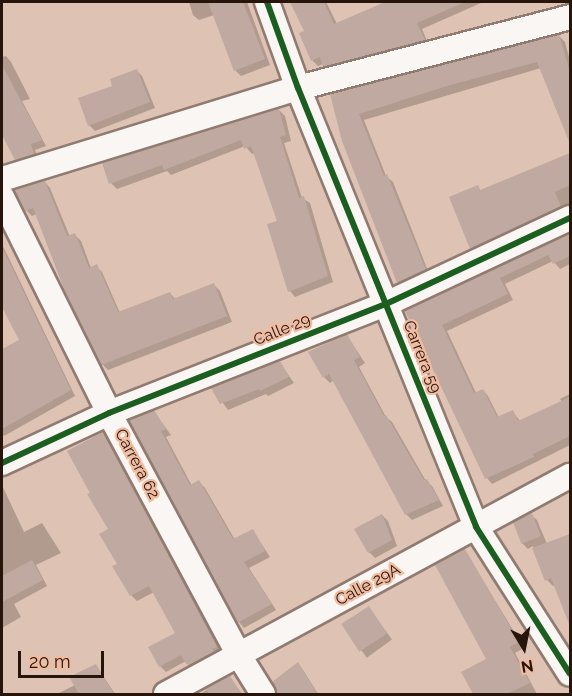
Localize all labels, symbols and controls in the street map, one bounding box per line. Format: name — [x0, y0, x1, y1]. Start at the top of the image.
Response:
street label: Calle 29 — [251, 310, 313, 350]
street label: Carrera 59 — [399, 318, 445, 396]
street label: Carrera 62 — [111, 426, 163, 502]
street label: Calle 29A — [332, 560, 404, 610]
north arrow — [494, 618, 554, 678]
scale bar — [21, 639, 106, 677]
text: 20 m — [29, 651, 71, 672]
text: N — [520, 656, 535, 677]

